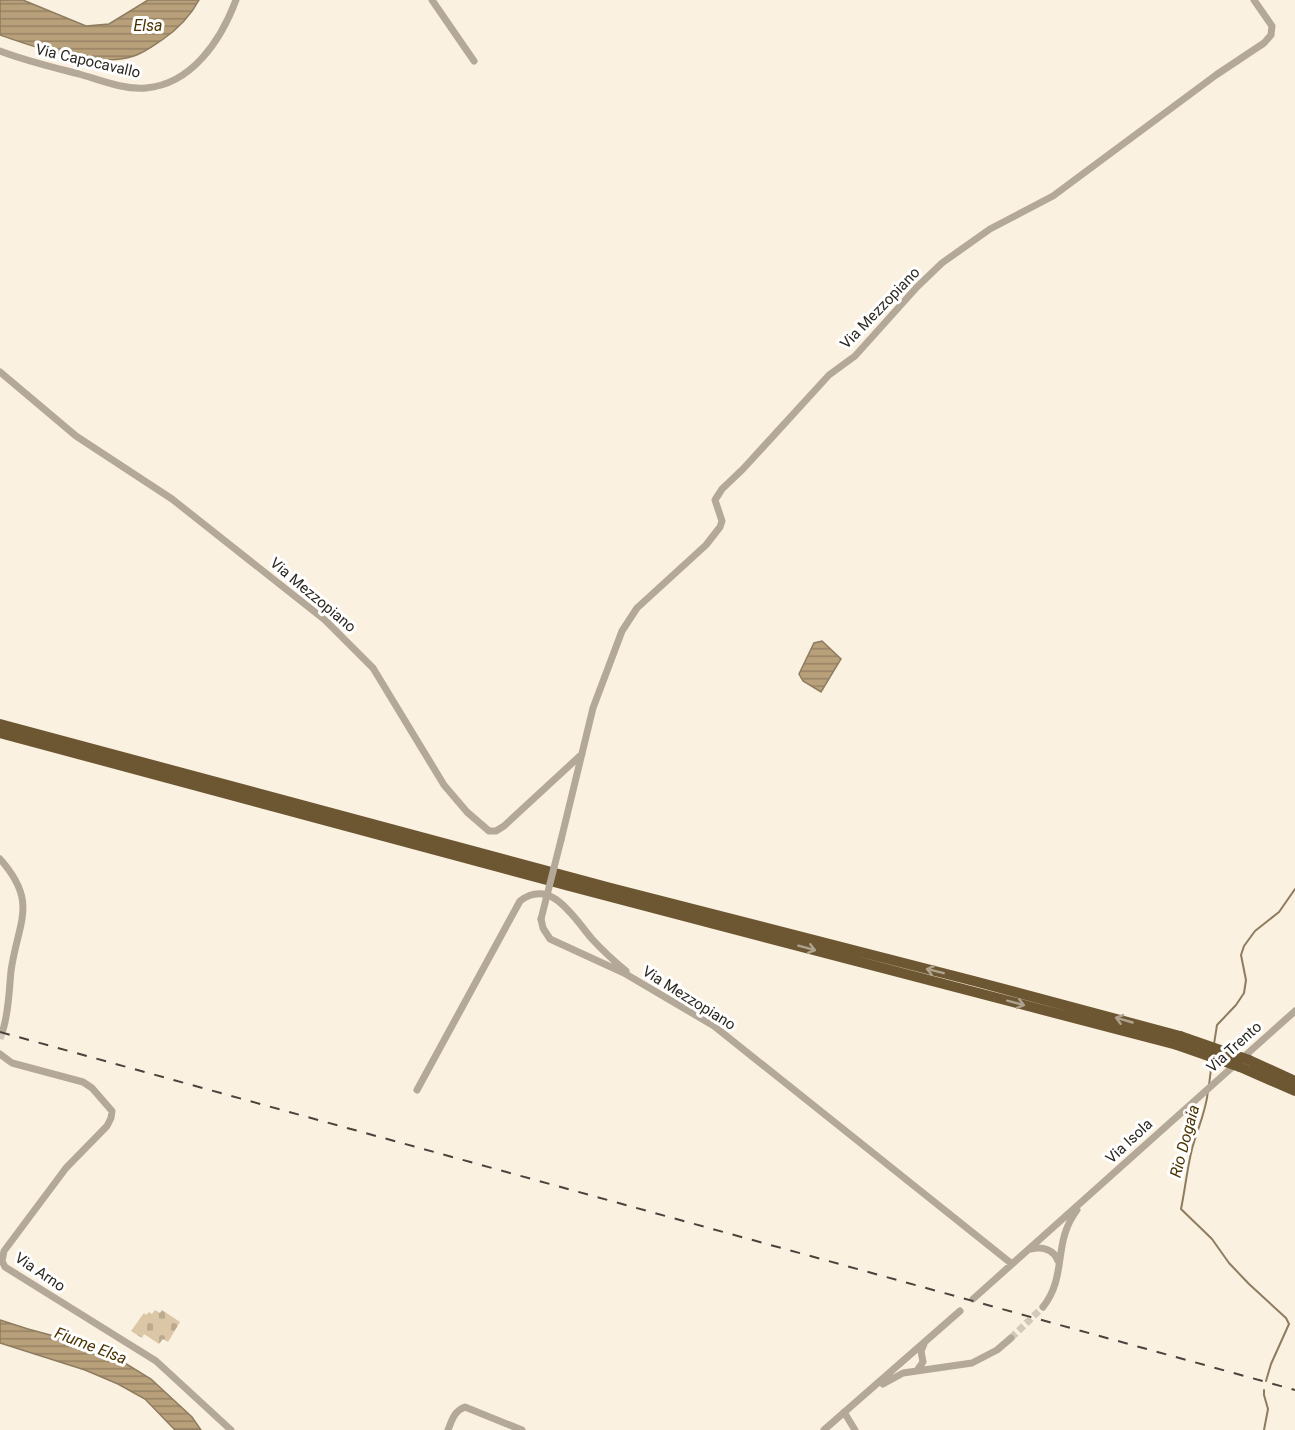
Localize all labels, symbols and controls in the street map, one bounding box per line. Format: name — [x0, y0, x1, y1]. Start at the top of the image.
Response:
water label: Elsa — [133, 16, 163, 35]
street label: Via Capocavallo — [34, 40, 142, 82]
street label: Via Mezzopiano — [837, 263, 923, 353]
street label: Via Mezzopiano — [266, 554, 360, 636]
one-way arrow — [797, 943, 816, 954]
street label: Via Mezzopiano — [639, 962, 739, 1034]
one-way arrow — [926, 964, 945, 976]
one-way arrow — [1006, 997, 1025, 1009]
one-way arrow — [1115, 1014, 1134, 1026]
street label: Via Trento — [1203, 1018, 1265, 1076]
water label: Rio Dogaia — [1166, 1103, 1203, 1180]
street label: Via Isola — [1102, 1115, 1156, 1167]
street label: Via Arno — [11, 1249, 69, 1295]
water label: Fiume Elsa — [52, 1323, 130, 1368]

